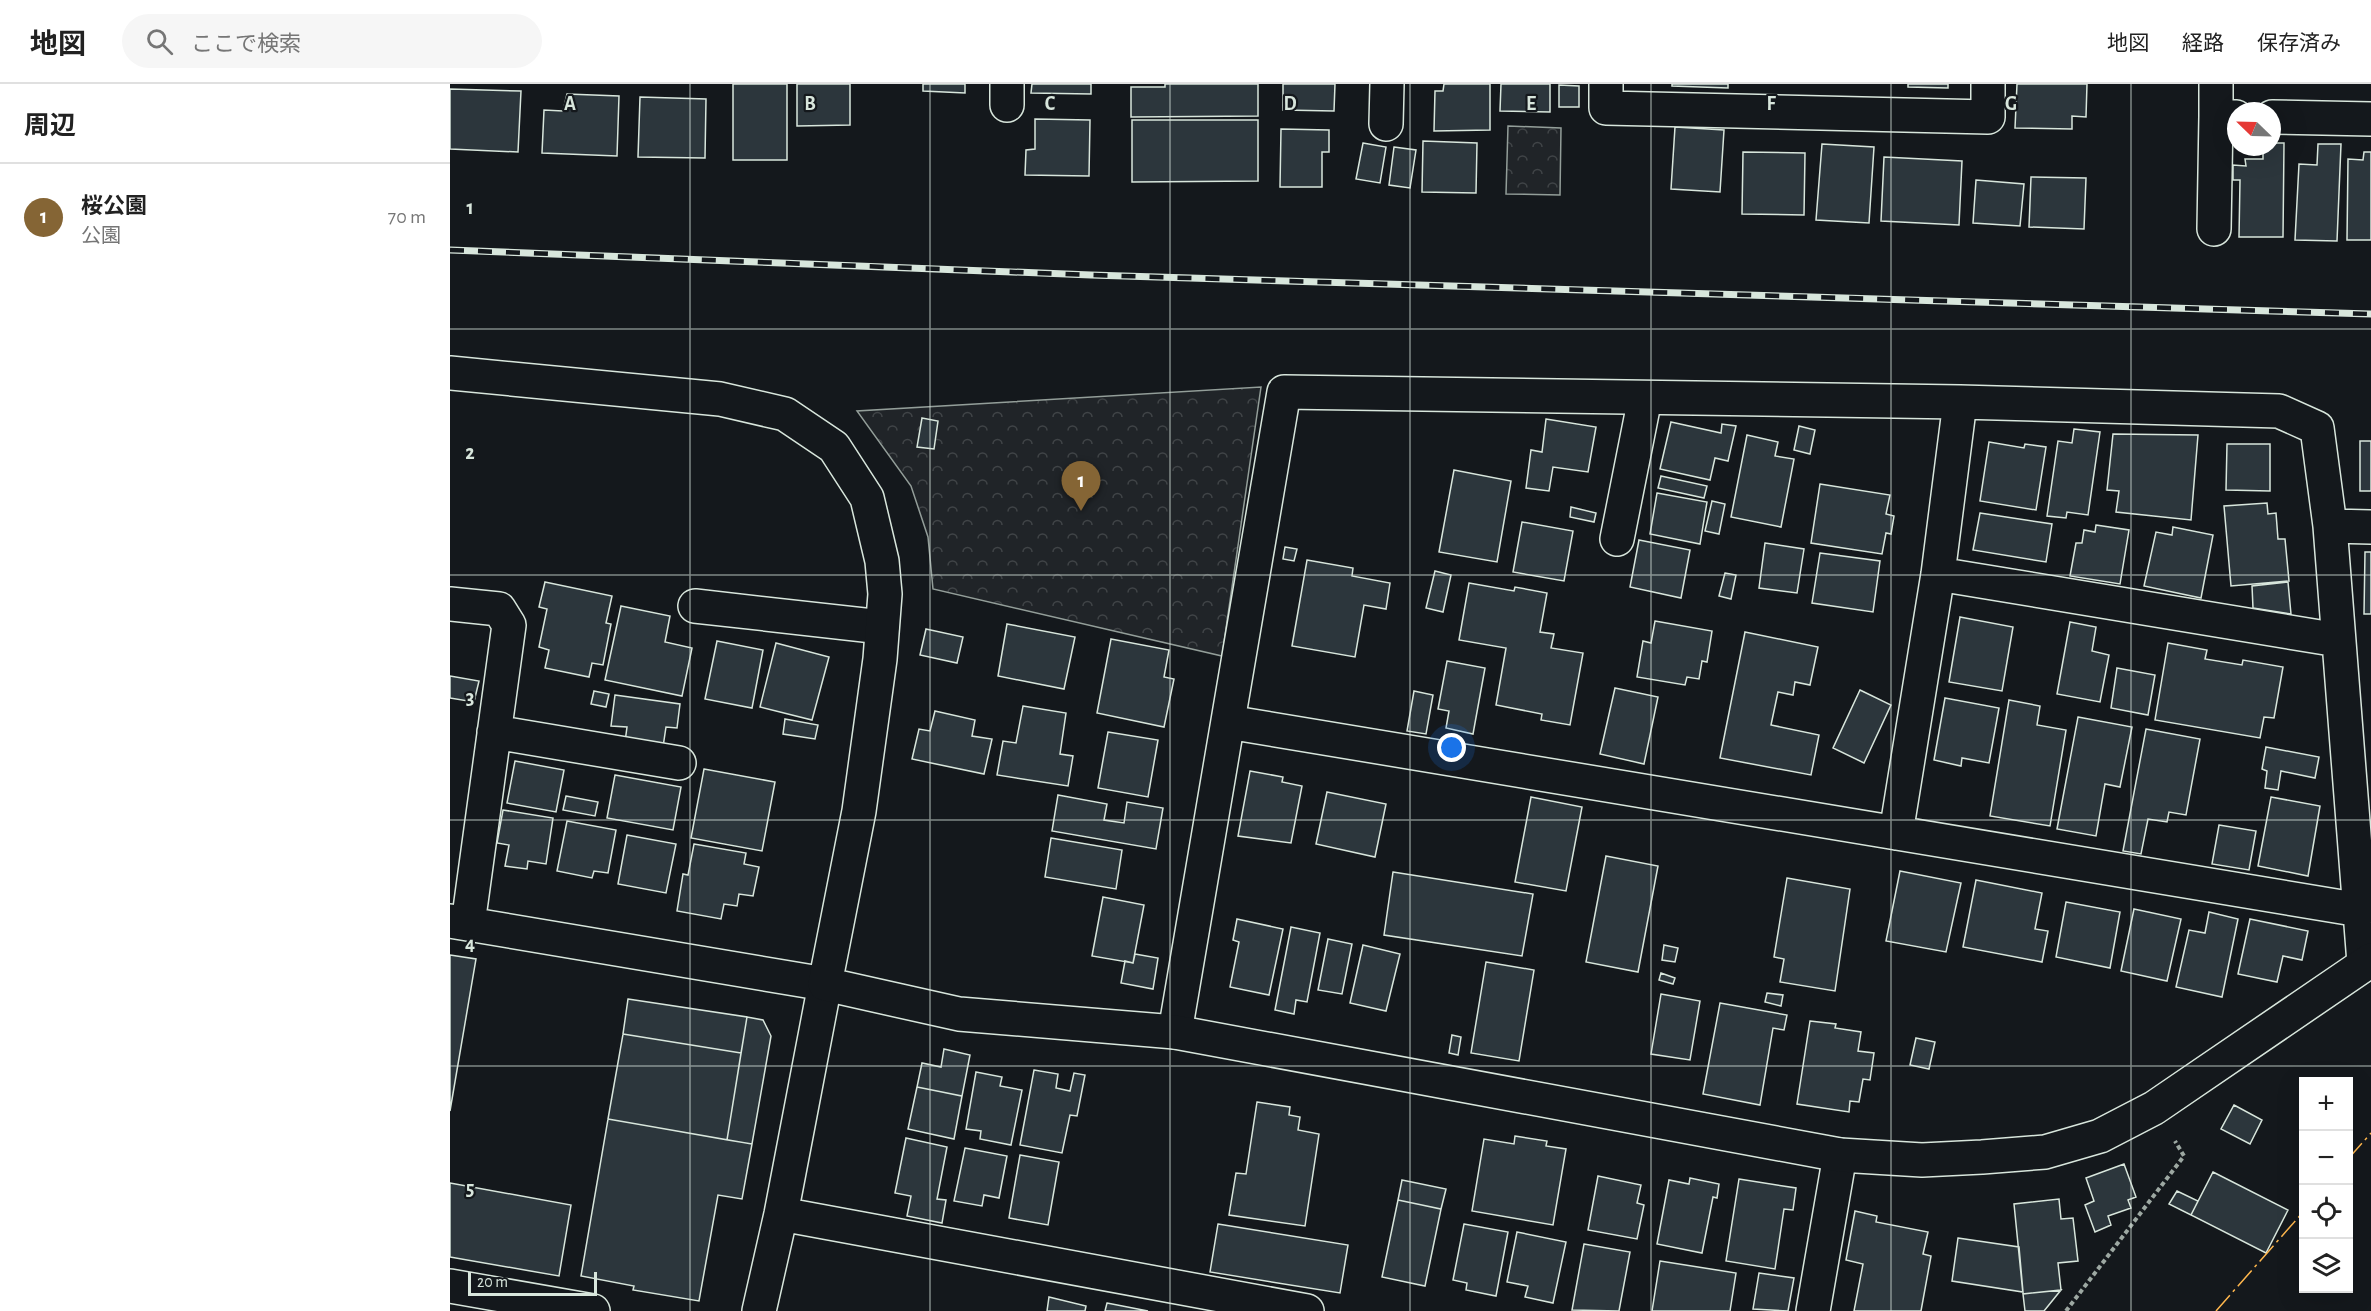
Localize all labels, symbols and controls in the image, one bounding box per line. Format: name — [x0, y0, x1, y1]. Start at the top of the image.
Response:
search box — [122, 14, 542, 68]
icon: search — [143, 25, 176, 58]
text: 地図 — [30, 31, 86, 59]
text: ここで検索 — [191, 33, 301, 55]
text: 地図 — [2107, 33, 2149, 54]
text: 経路 — [2182, 33, 2224, 54]
text: 保存済み — [2257, 33, 2341, 54]
text: A — [564, 94, 576, 114]
text: B — [804, 94, 816, 114]
text: C — [1045, 94, 1056, 114]
text: D — [1283, 94, 1297, 114]
text: E — [1526, 94, 1536, 114]
text: F — [1766, 94, 1776, 114]
text: G — [2005, 94, 2017, 114]
north arrow — [2227, 102, 2281, 156]
text: 周辺 — [24, 113, 76, 139]
text: 桜公園 — [81, 195, 147, 217]
text: 1 — [466, 198, 474, 218]
text: 1 — [40, 207, 47, 227]
text: 70 m — [388, 207, 426, 227]
text: 公園 — [81, 226, 121, 246]
text: 2 — [465, 443, 475, 463]
pin: 1 — [1062, 462, 1100, 511]
text: 3 — [466, 688, 474, 708]
your location — [1437, 733, 1466, 762]
text: 4 — [465, 934, 475, 954]
map controls — [2299, 1077, 2353, 1293]
button: + — [2299, 1077, 2353, 1131]
button: − — [2299, 1131, 2353, 1185]
text: 5 — [466, 1179, 474, 1199]
button: locate — [2299, 1185, 2353, 1239]
button: layers — [2299, 1239, 2353, 1293]
scale bar — [468, 1269, 597, 1296]
text: 20 m — [477, 1274, 508, 1290]

